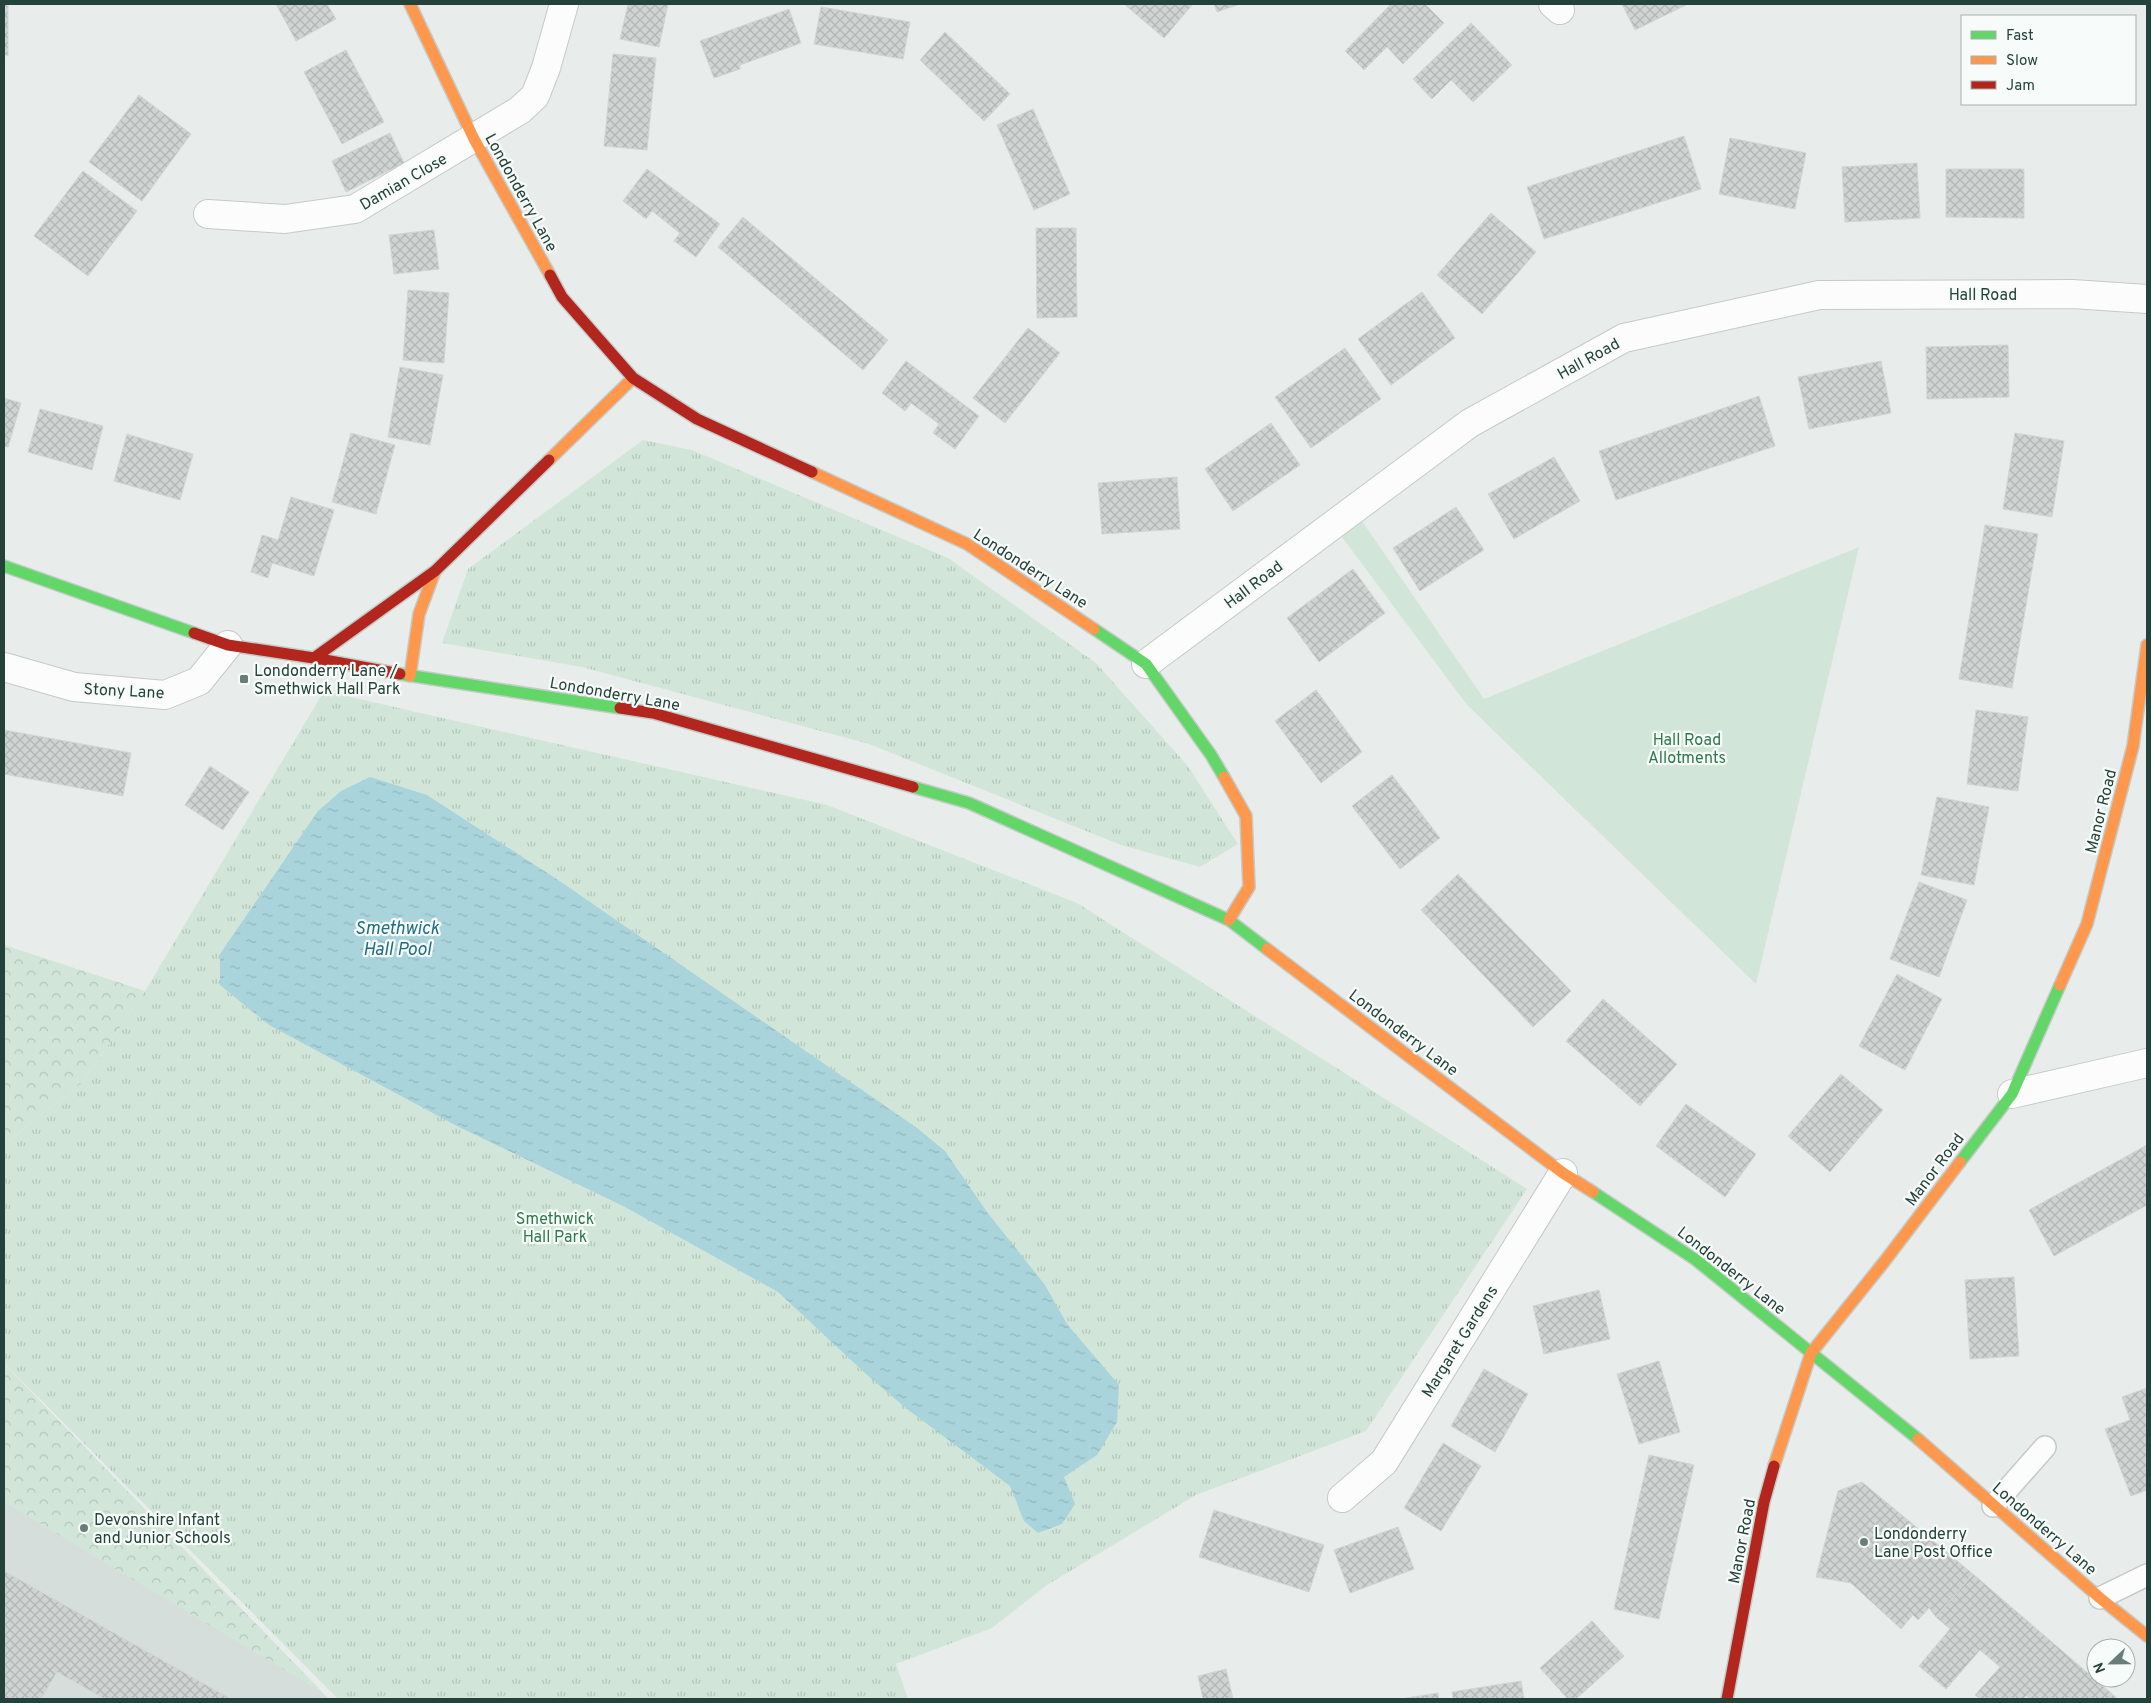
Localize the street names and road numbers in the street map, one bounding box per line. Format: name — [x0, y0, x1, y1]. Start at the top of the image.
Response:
street label: Londonderry Lane — [479, 130, 561, 256]
street label: Damian Close — [357, 150, 451, 216]
street label: Hall Road — [1949, 286, 2017, 306]
street label: Hall Road — [1554, 334, 1624, 385]
street label: Londonderry Lane — [969, 525, 1091, 614]
street label: Hall Road — [1221, 557, 1288, 614]
street label: Londonderry Lane — [548, 674, 681, 716]
street label: Stony Lane — [83, 680, 165, 704]
street label: Manor Road — [2082, 767, 2122, 856]
street label: Londonderry Lane — [1344, 986, 1462, 1081]
street label: Manor Road — [1902, 1130, 1970, 1211]
street label: Londonderry Lane — [1673, 1223, 1789, 1320]
street label: Margaret Gardens — [1418, 1282, 1503, 1402]
street label: Londonderry Lane — [1987, 1479, 2100, 1580]
street label: Manor Road — [1725, 1497, 1761, 1586]

